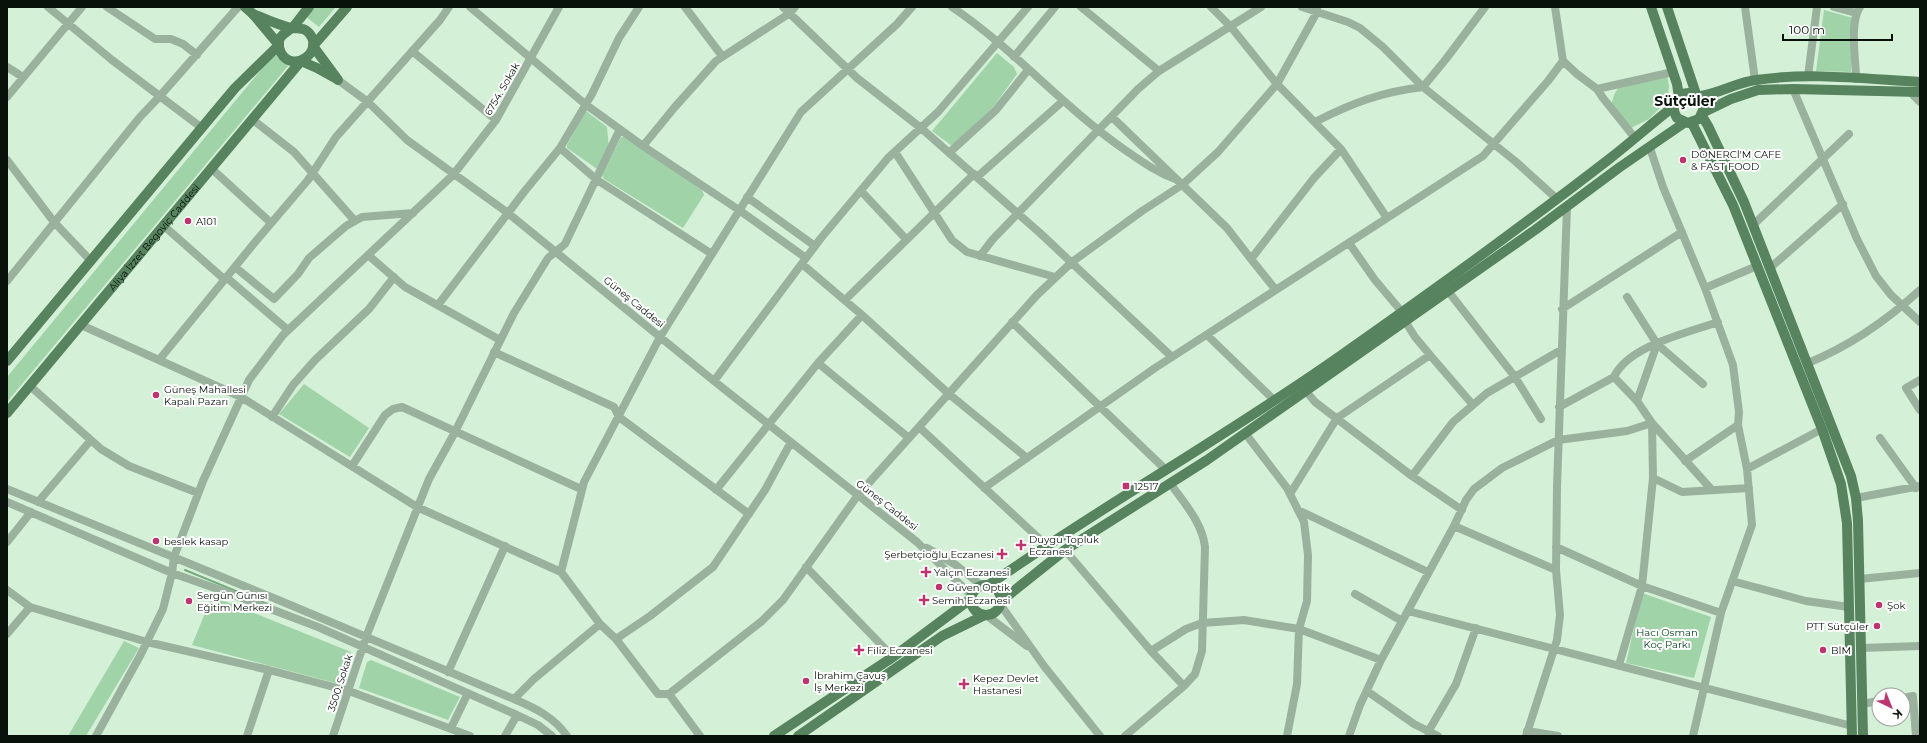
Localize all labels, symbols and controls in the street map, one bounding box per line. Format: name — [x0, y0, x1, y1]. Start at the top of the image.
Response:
scale bar — [1783, 16, 1892, 42]
text: 100 m — [1789, 22, 1825, 37]
street label: 6754. Sokak — [482, 60, 522, 118]
district label: Sütçüler — [1654, 92, 1716, 110]
place label: DÖNERCİ'M CAFE & FAST FOOD — [1691, 148, 1781, 173]
marker: DÖNERCİ'M CAFE & FAST FOOD — [1678, 155, 1688, 165]
street label: Aliya İzzet Begoviç Caddesi — [105, 181, 202, 293]
place label: A101 — [196, 215, 217, 228]
marker: A101 — [183, 216, 193, 226]
street label: Güneş Caddesi — [601, 273, 667, 331]
place label: Güneş Mahallesi Kapalı Pazarı — [164, 383, 246, 408]
marker: Güneş Mahallesi Kapalı Pazarı — [151, 390, 161, 400]
street label: Güneş Caddesi — [854, 477, 920, 533]
place label: 12517 — [1134, 480, 1159, 493]
marker: 12517 — [1121, 481, 1131, 491]
place label: Duygu Topluk Eczanesi — [1029, 533, 1099, 558]
place label: beslek kasap — [164, 535, 229, 548]
marker: beslek kasap — [151, 536, 161, 546]
marker: Duygu Topluk Eczanesi — [1016, 540, 1026, 550]
place label: Şerbetçioğlu Eczanesi — [884, 548, 994, 561]
marker: Şerbetçioğlu Eczanesi — [997, 549, 1007, 559]
place label: Yalçın Eczanesi — [934, 566, 1010, 579]
marker: Yalçın Eczanesi — [921, 567, 931, 577]
place label: Güven Optik — [947, 581, 1010, 594]
marker: Güven Optik — [934, 582, 944, 592]
place label: Sergün Günısı Eğitim Merkezi — [197, 589, 272, 614]
place label: Semih Eczanesi — [932, 594, 1010, 607]
marker: Semih Eczanesi — [919, 595, 929, 605]
marker: Sergün Günısı Eğitim Merkezi — [184, 596, 194, 606]
place label: Şok — [1887, 599, 1905, 612]
marker: Şok — [1874, 600, 1884, 610]
place label: PTT Sütçüler — [1806, 620, 1869, 633]
marker: PTT Sütçüler — [1872, 621, 1882, 631]
park label: Hacı Osman Koç Parkı — [1636, 626, 1698, 651]
place label: Filiz Eczanesi — [867, 644, 933, 657]
place label: BİM — [1831, 644, 1851, 657]
marker: Filiz Eczanesi — [854, 645, 864, 655]
marker: BİM — [1818, 645, 1828, 655]
street label: 3500. Sokak — [325, 653, 355, 713]
place label: İbrahim Çavuş İş Merkezi — [814, 669, 886, 694]
place label: Kepez Devlet Hastanesi — [973, 672, 1039, 697]
marker: İbrahim Çavuş İş Merkezi — [801, 676, 811, 686]
marker: Kepez Devlet Hastanesi — [958, 678, 970, 690]
north arrow — [1871, 687, 1911, 727]
text: K — [1889, 706, 1906, 723]

